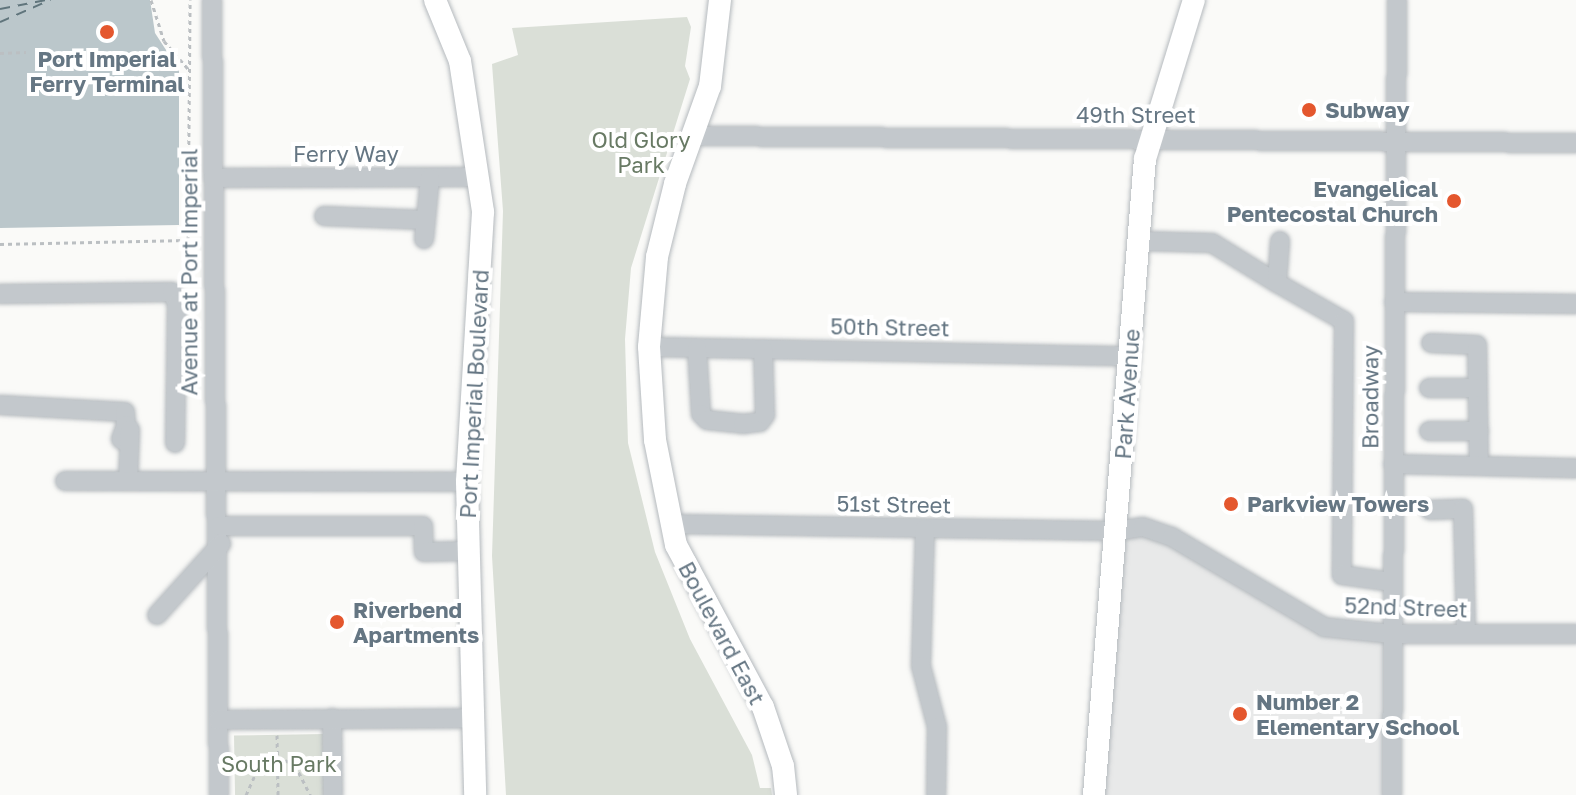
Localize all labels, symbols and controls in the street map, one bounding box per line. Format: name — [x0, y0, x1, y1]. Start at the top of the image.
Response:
marker: Port Imperial Ferry Terminal — [98, 23, 116, 41]
place label: Port Imperial Ferry Terminal — [29, 45, 185, 96]
place label: Subway — [1325, 97, 1410, 123]
marker: Subway — [1300, 101, 1318, 119]
street label: 49th Street — [1076, 102, 1196, 128]
park label: Old Glory Park — [591, 126, 691, 178]
street label: Ferry Way — [293, 141, 399, 167]
street label: Avenue at Port Imperial — [176, 149, 202, 395]
place label: Evangelical Pentecostal Church — [1227, 175, 1438, 226]
marker: Evangelical Pentecostal Church — [1445, 192, 1463, 210]
street label: Port Imperial Boulevard — [454, 269, 494, 519]
street label: 50th Street — [830, 313, 950, 341]
street label: Park Avenue — [1109, 328, 1145, 460]
street label: Broadway — [1357, 345, 1383, 449]
street label: 51st Street — [837, 490, 951, 518]
place label: Parkview Towers — [1247, 491, 1429, 517]
marker: Parkview Towers — [1222, 495, 1240, 513]
street label: Boulevard East — [673, 557, 771, 709]
street label: 52nd Street — [1344, 592, 1468, 622]
place label: Riverbend Apartments — [353, 596, 479, 648]
marker: Riverbend Apartments — [328, 613, 346, 631]
place label: Number 2 Elementary School — [1256, 688, 1459, 740]
marker: Number 2 Elementary School — [1231, 705, 1249, 723]
park label: South Park — [221, 751, 337, 777]

